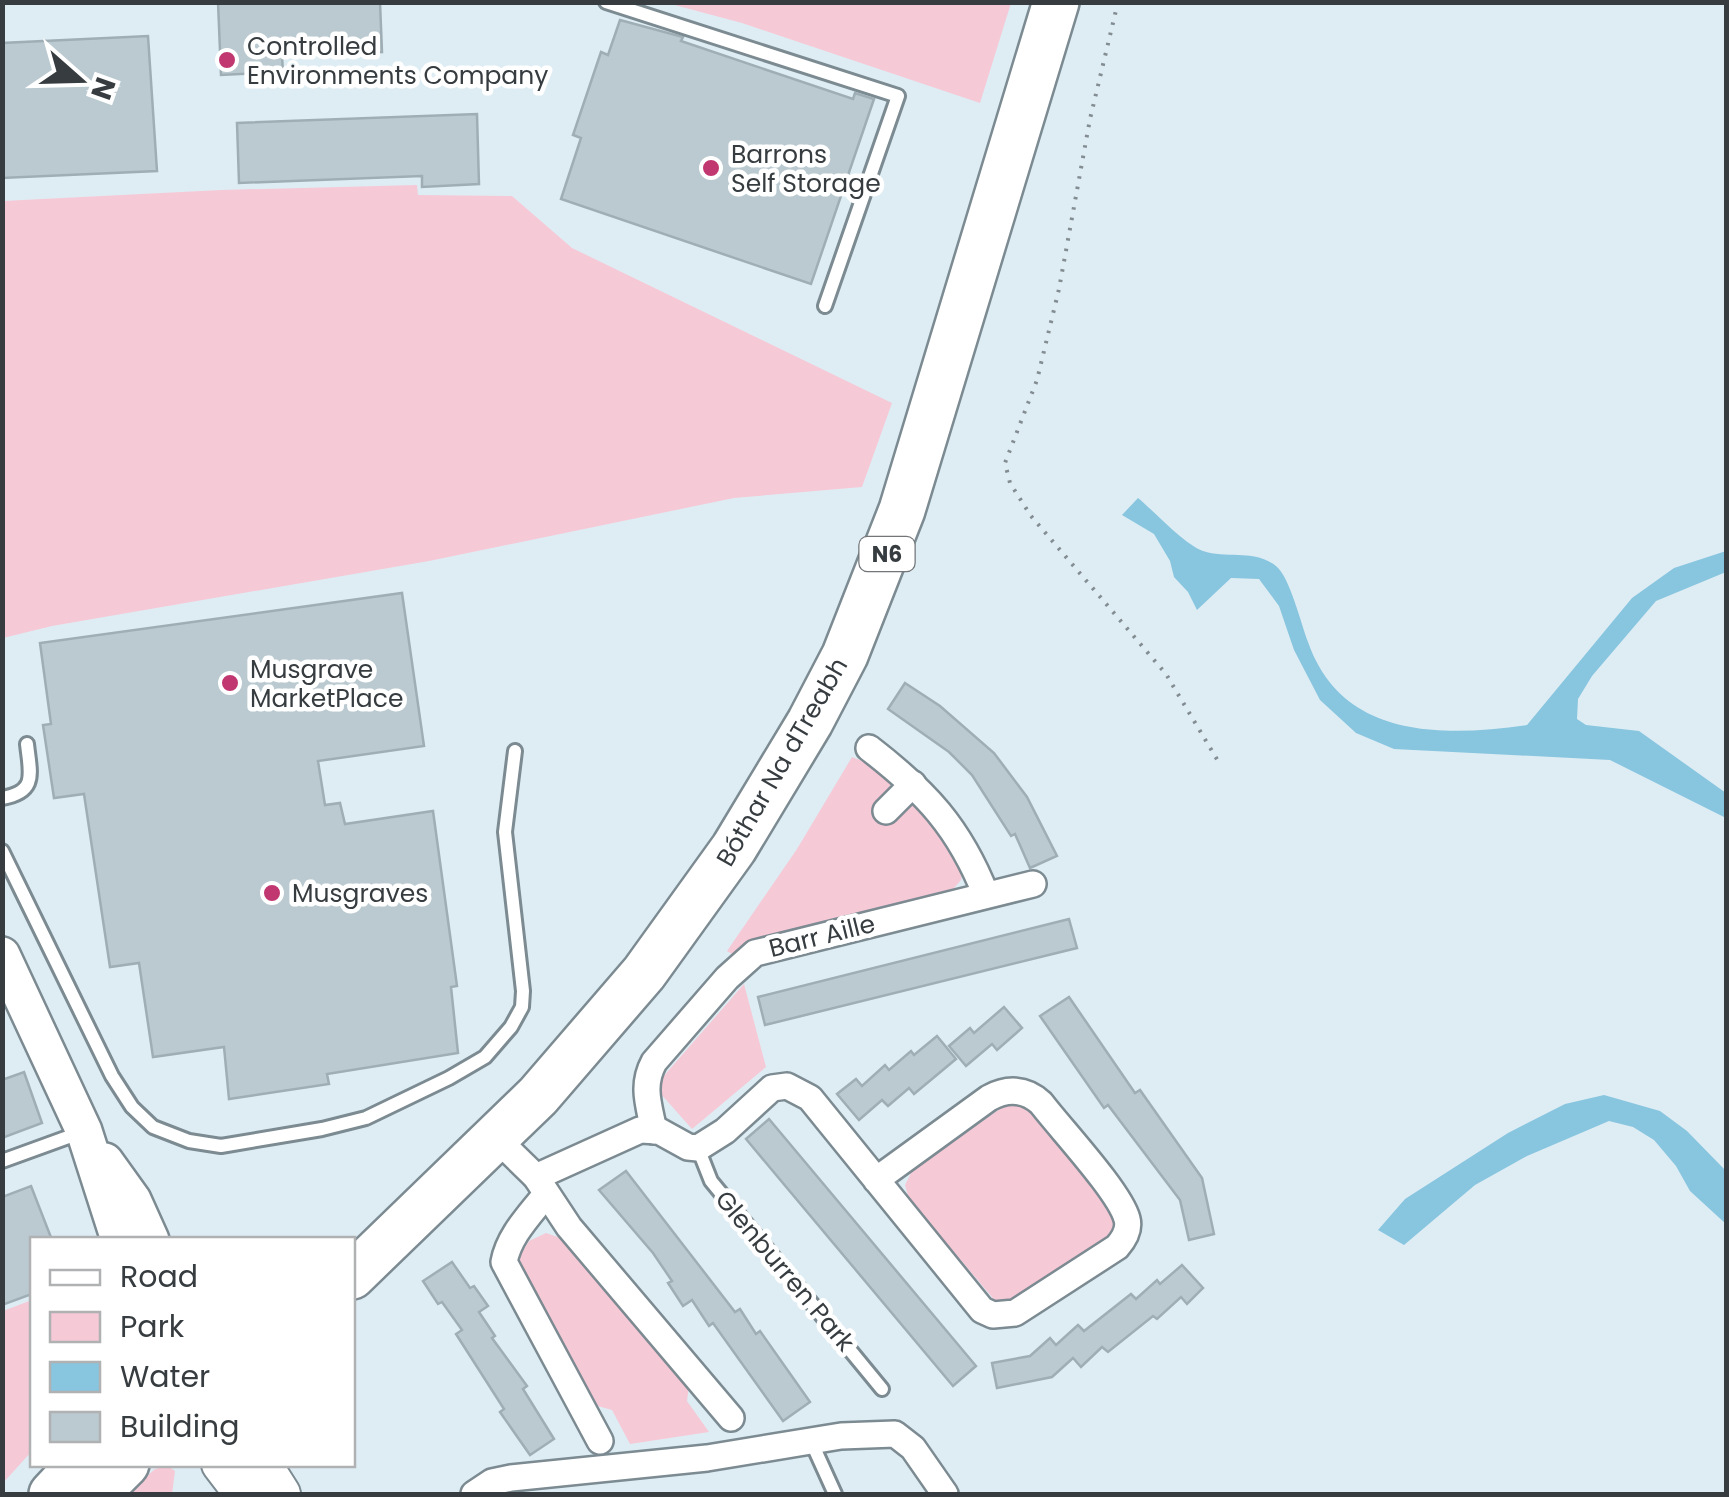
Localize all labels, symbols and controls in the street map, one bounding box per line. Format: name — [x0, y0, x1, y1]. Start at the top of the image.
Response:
place label: Controlled Environments Company — [247, 29, 548, 93]
north arrow — [30, 30, 130, 130]
marker: Controlled Environments Company — [216, 49, 238, 71]
text: N — [81, 72, 125, 105]
place label: Barrons Self Storage — [731, 137, 881, 201]
marker: Barrons Self Storage — [700, 157, 722, 179]
road number: N6 — [860, 537, 914, 571]
street label: Bóthar Na dTreabh — [708, 651, 856, 873]
place label: Musgrave MarketPlace — [250, 652, 403, 716]
marker: Musgrave MarketPlace — [219, 672, 241, 694]
place label: Musgraves — [292, 876, 428, 911]
marker: Musgraves — [261, 882, 283, 904]
street label: Barr Aille — [765, 906, 879, 966]
street label: Glenburren Park — [707, 1183, 863, 1359]
legend — [30, 1237, 355, 1467]
text: Road — [120, 1255, 198, 1298]
text: Park — [120, 1305, 185, 1348]
text: Water — [120, 1355, 210, 1398]
text: Building — [120, 1405, 240, 1448]

